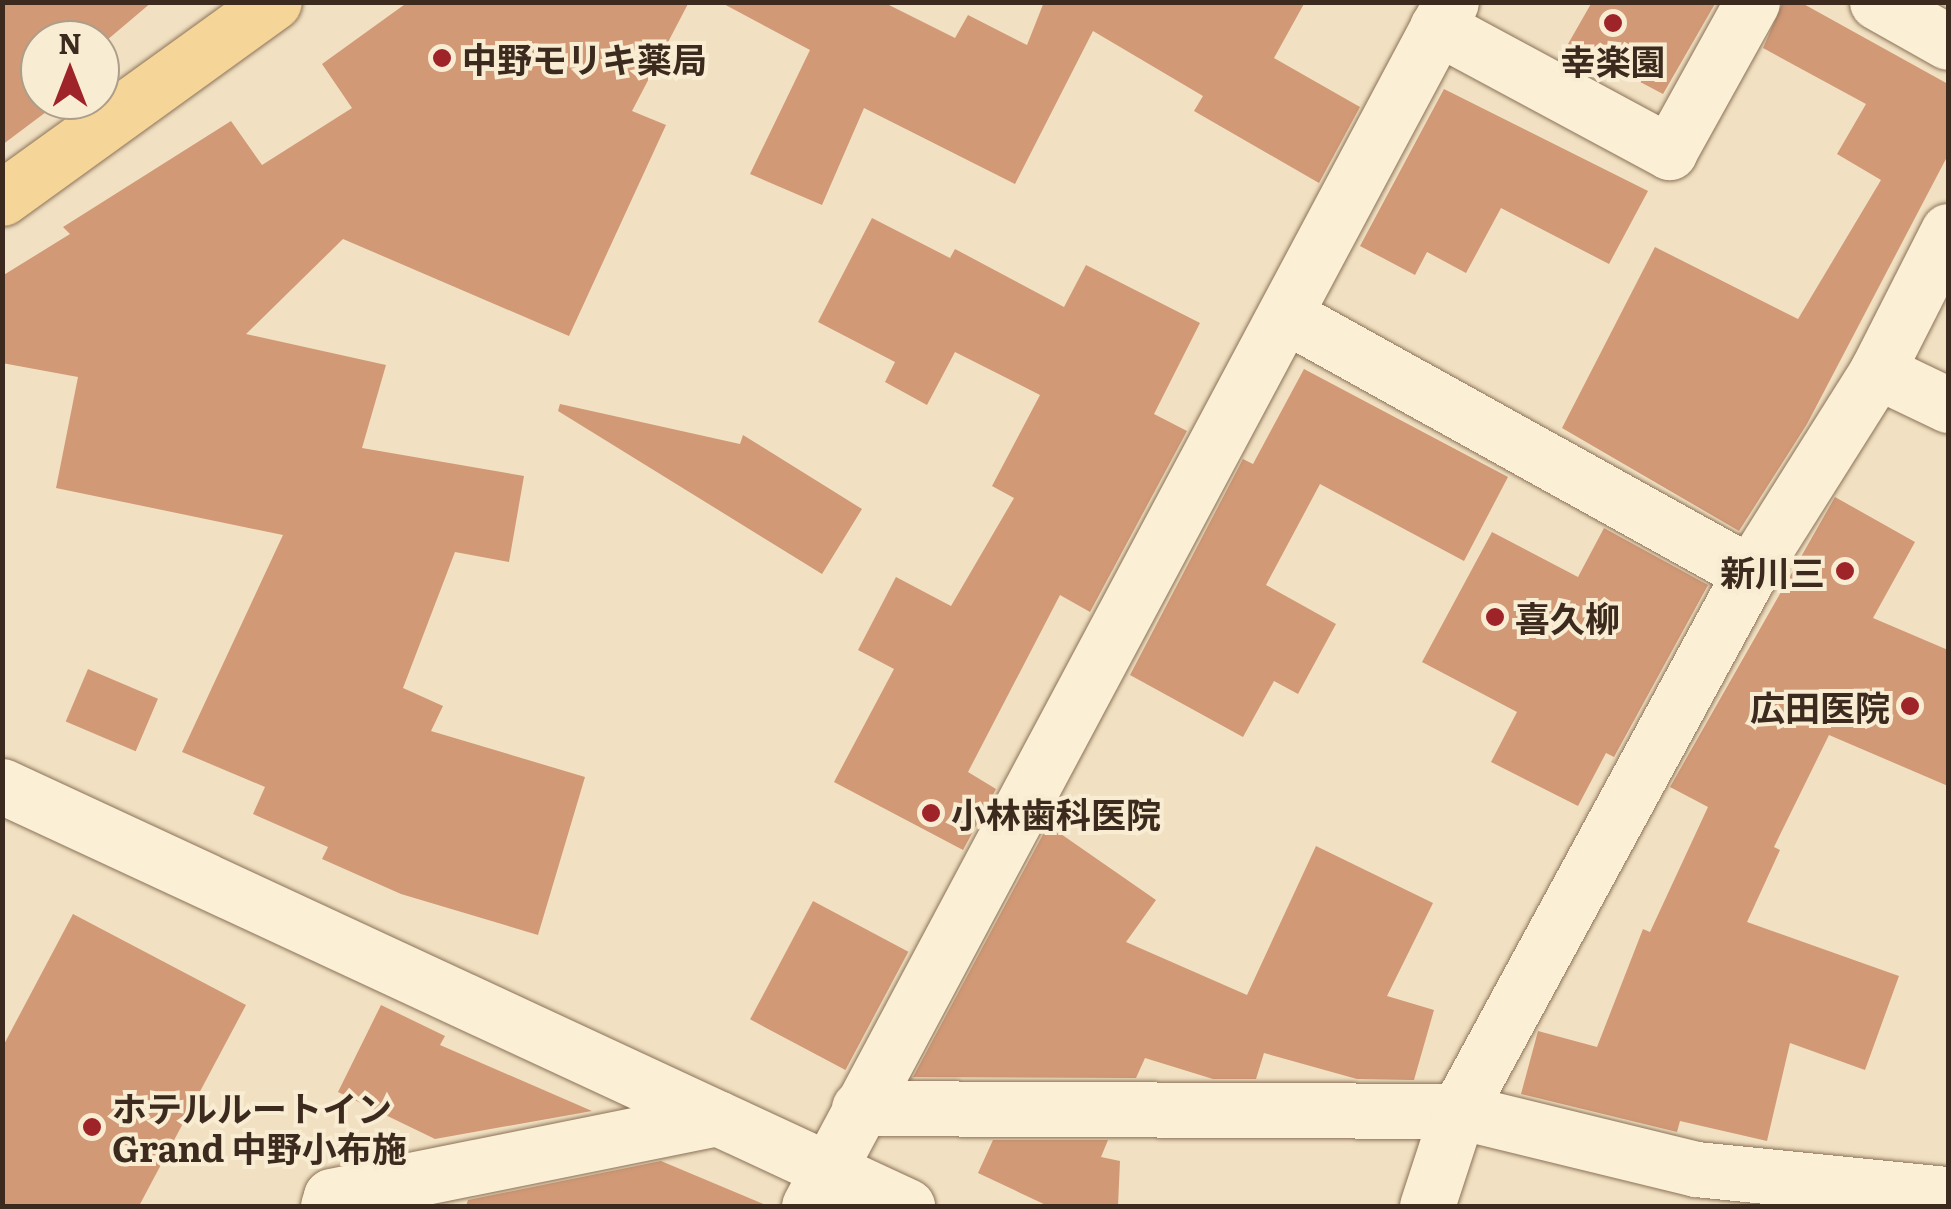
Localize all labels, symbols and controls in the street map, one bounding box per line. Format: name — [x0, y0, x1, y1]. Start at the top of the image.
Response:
marker: 幸楽園 — [1602, 12, 1624, 34]
north arrow — [20, 20, 120, 120]
text: N — [58, 21, 82, 63]
place label: 中野モリキ薬局 — [462, 37, 707, 79]
place label: 幸楽園 — [1561, 39, 1665, 81]
marker: 中野モリキ薬局 — [431, 47, 453, 69]
place label: 新川三 — [1720, 550, 1825, 592]
marker: 新川三 — [1834, 560, 1856, 582]
place label: 喜久柳 — [1515, 596, 1620, 638]
marker: 喜久柳 — [1484, 606, 1506, 628]
place label: 広田医院 — [1750, 685, 1890, 727]
marker: 広田医院 — [1899, 695, 1921, 717]
place label: 小林歯科医院 — [951, 792, 1161, 834]
marker: 小林歯科医院 — [920, 802, 942, 824]
place label: ホテルルートイン Grand 中野小布施 — [112, 1086, 407, 1168]
marker: ホテルルートイン Grand 中野小布施 — [81, 1116, 103, 1138]

